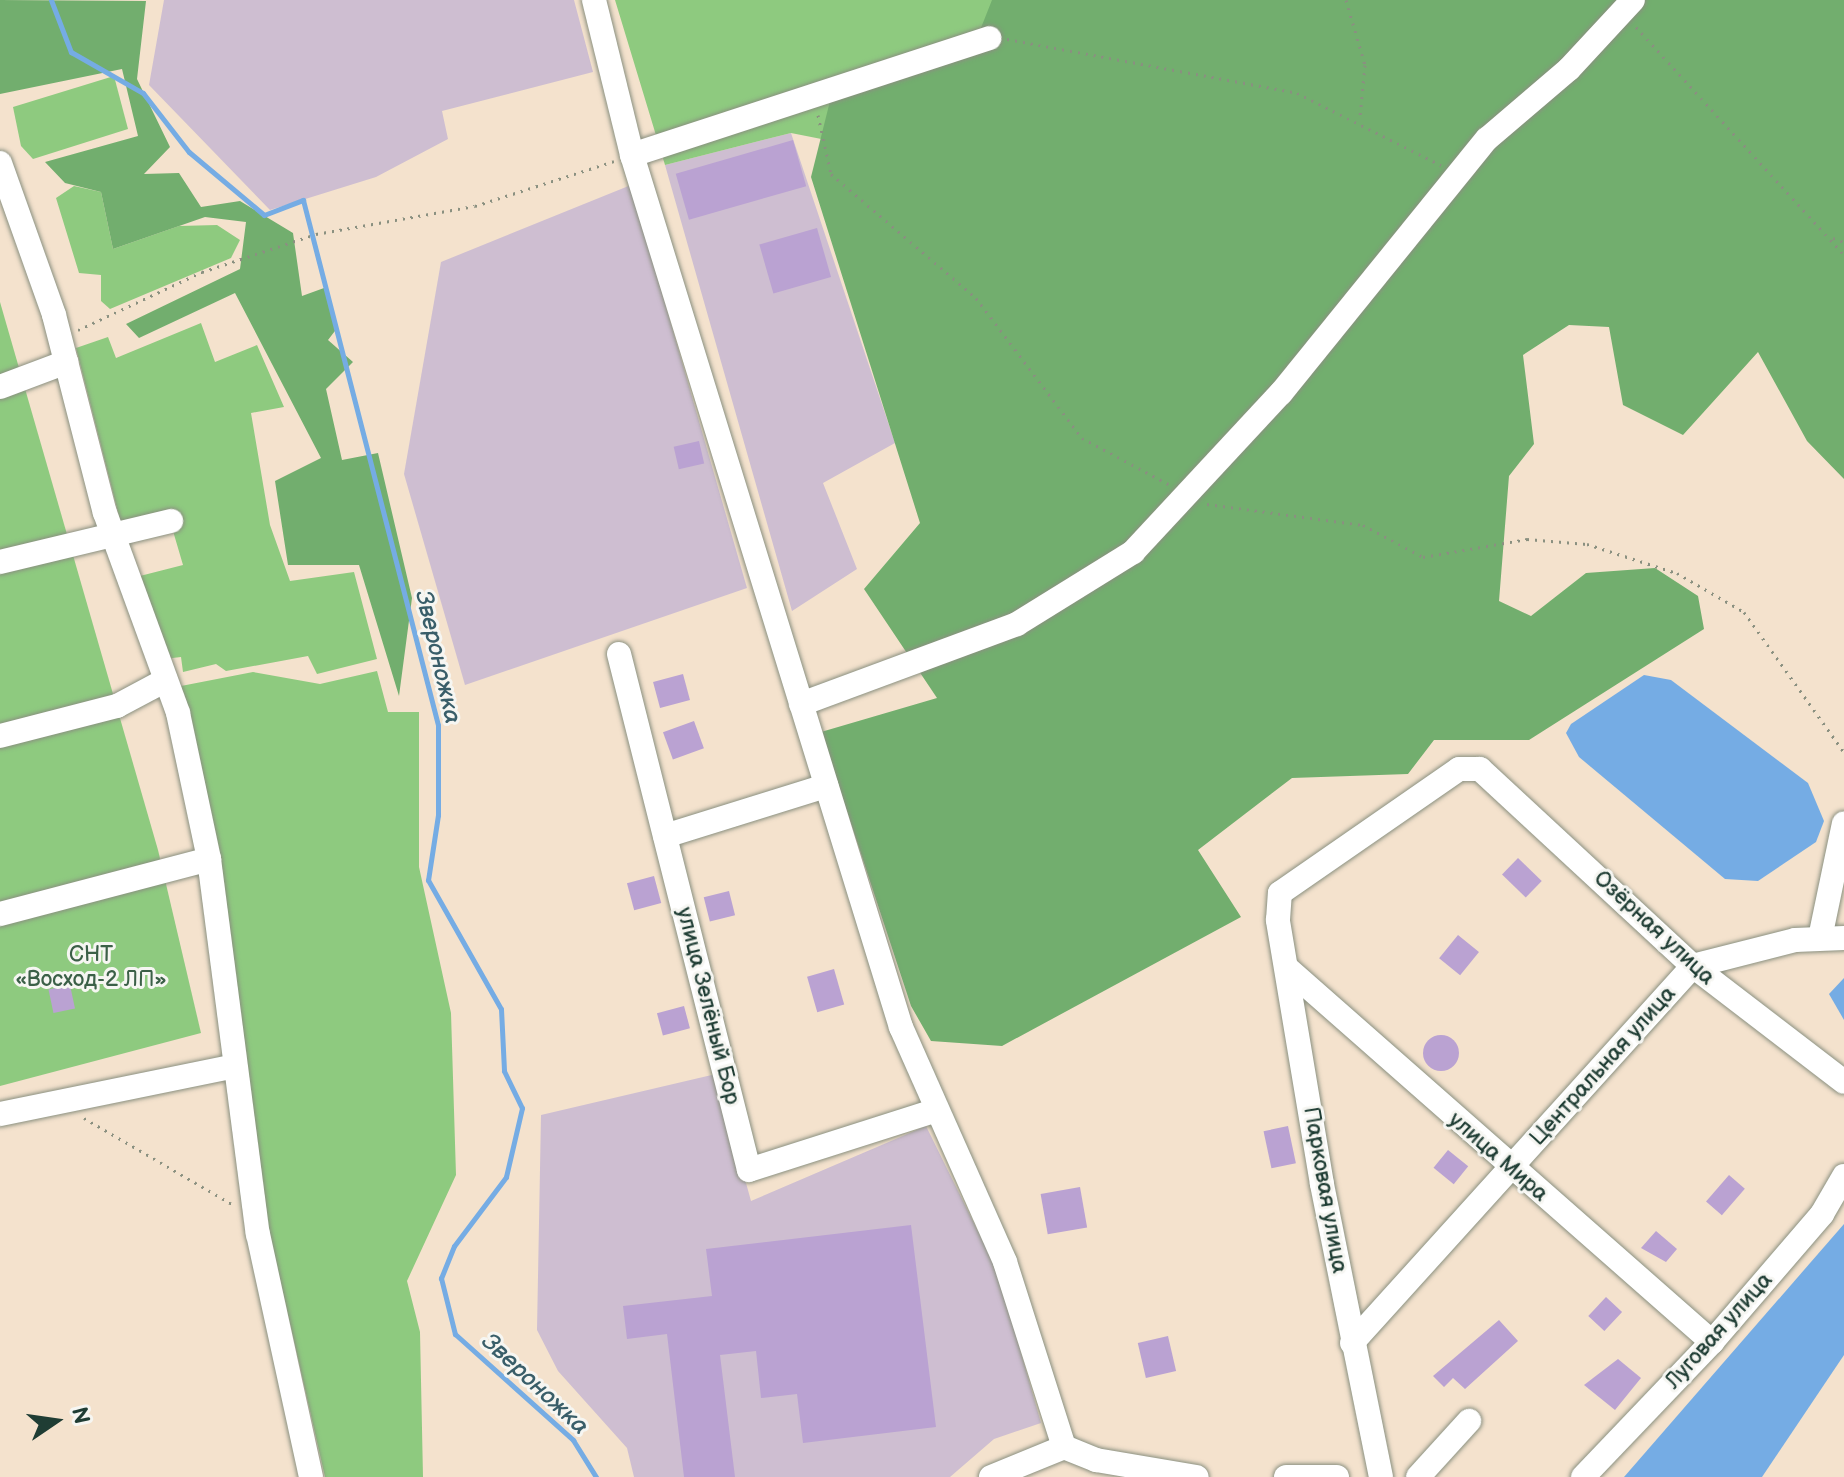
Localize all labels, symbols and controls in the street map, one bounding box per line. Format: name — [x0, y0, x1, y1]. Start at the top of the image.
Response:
water label: Звероножка — [409, 588, 467, 726]
street label: Озёрная улица — [1588, 865, 1720, 991]
street label: улица Зелёный Бор — [671, 905, 745, 1107]
park label: СНТ «Восход-2 ЛП» — [15, 941, 167, 992]
street label: Центральная улица — [1525, 981, 1681, 1151]
street label: Парковая улица — [1297, 1105, 1353, 1275]
street label: улица Мира — [1443, 1107, 1553, 1207]
street label: Луговая улица — [1660, 1267, 1778, 1395]
water label: Звероножка — [475, 1327, 595, 1441]
north arrow — [16, 1381, 96, 1461]
text: N — [65, 1404, 95, 1427]

